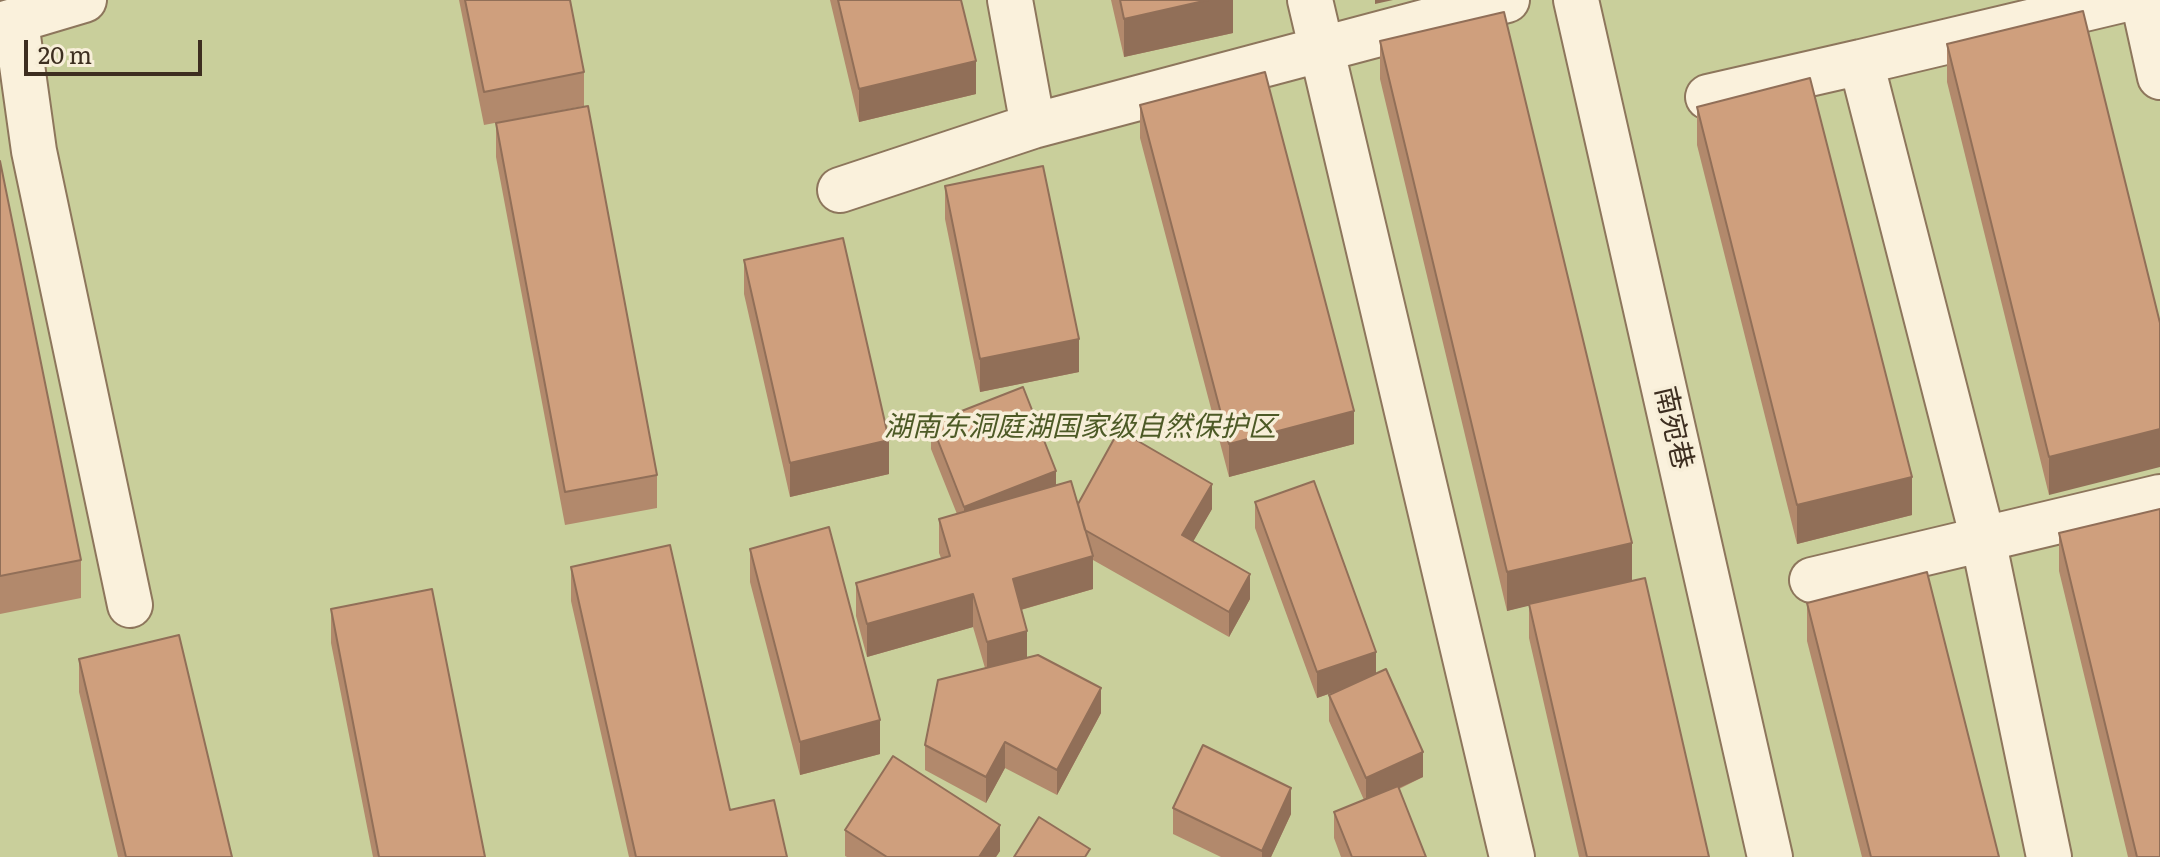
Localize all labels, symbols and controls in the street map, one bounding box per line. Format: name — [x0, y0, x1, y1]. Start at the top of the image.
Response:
scale bar — [28, 24, 206, 74]
text: 20 m — [38, 36, 92, 71]
street label: 南宛巷 — [1647, 383, 1699, 473]
park label: 湖南东洞庭湖国家级自然保护区 — [884, 411, 1276, 445]

